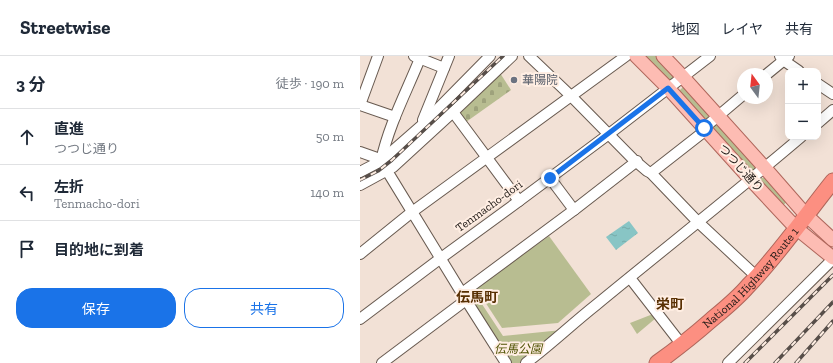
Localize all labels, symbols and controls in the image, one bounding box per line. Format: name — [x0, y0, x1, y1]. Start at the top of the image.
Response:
text: Streetwise — [20, 16, 110, 39]
text: 地図 — [671, 21, 699, 38]
text: レイヤ — [721, 21, 763, 38]
text: 共有 — [785, 21, 813, 38]
north arrow — [737, 68, 773, 104]
map controls — [785, 68, 821, 140]
button: + — [785, 68, 821, 104]
place label: 華陽院 — [522, 73, 558, 87]
text: 3 分 — [16, 74, 45, 94]
marker: 華陽院 — [509, 75, 519, 85]
text: 徒歩 · 190 m — [276, 76, 344, 91]
button: − — [785, 104, 821, 140]
route start — [695, 119, 713, 137]
text: 直進 — [54, 120, 84, 138]
icon: ahead — [16, 126, 38, 148]
text: 50 m — [316, 129, 344, 144]
text: つつじ通り — [54, 141, 119, 156]
street label: つつじ通り — [716, 141, 766, 195]
route end — [541, 169, 559, 187]
street label: Tenmacho-dori — [453, 177, 526, 235]
text: 左折 — [54, 178, 84, 196]
icon: left — [16, 182, 38, 204]
text: 140 m — [310, 185, 344, 200]
text: Tenmacho-dori — [54, 196, 140, 211]
street label: National Highway Route 1 — [700, 225, 802, 331]
icon: arrive — [16, 238, 38, 260]
text: 目的地に到着 — [54, 241, 144, 259]
button: 保存 — [16, 288, 176, 328]
button: 共有 — [184, 288, 344, 328]
district label: 伝馬町 — [456, 289, 498, 306]
district label: 栄町 — [656, 296, 684, 313]
park label: 伝馬公園 — [494, 342, 544, 356]

